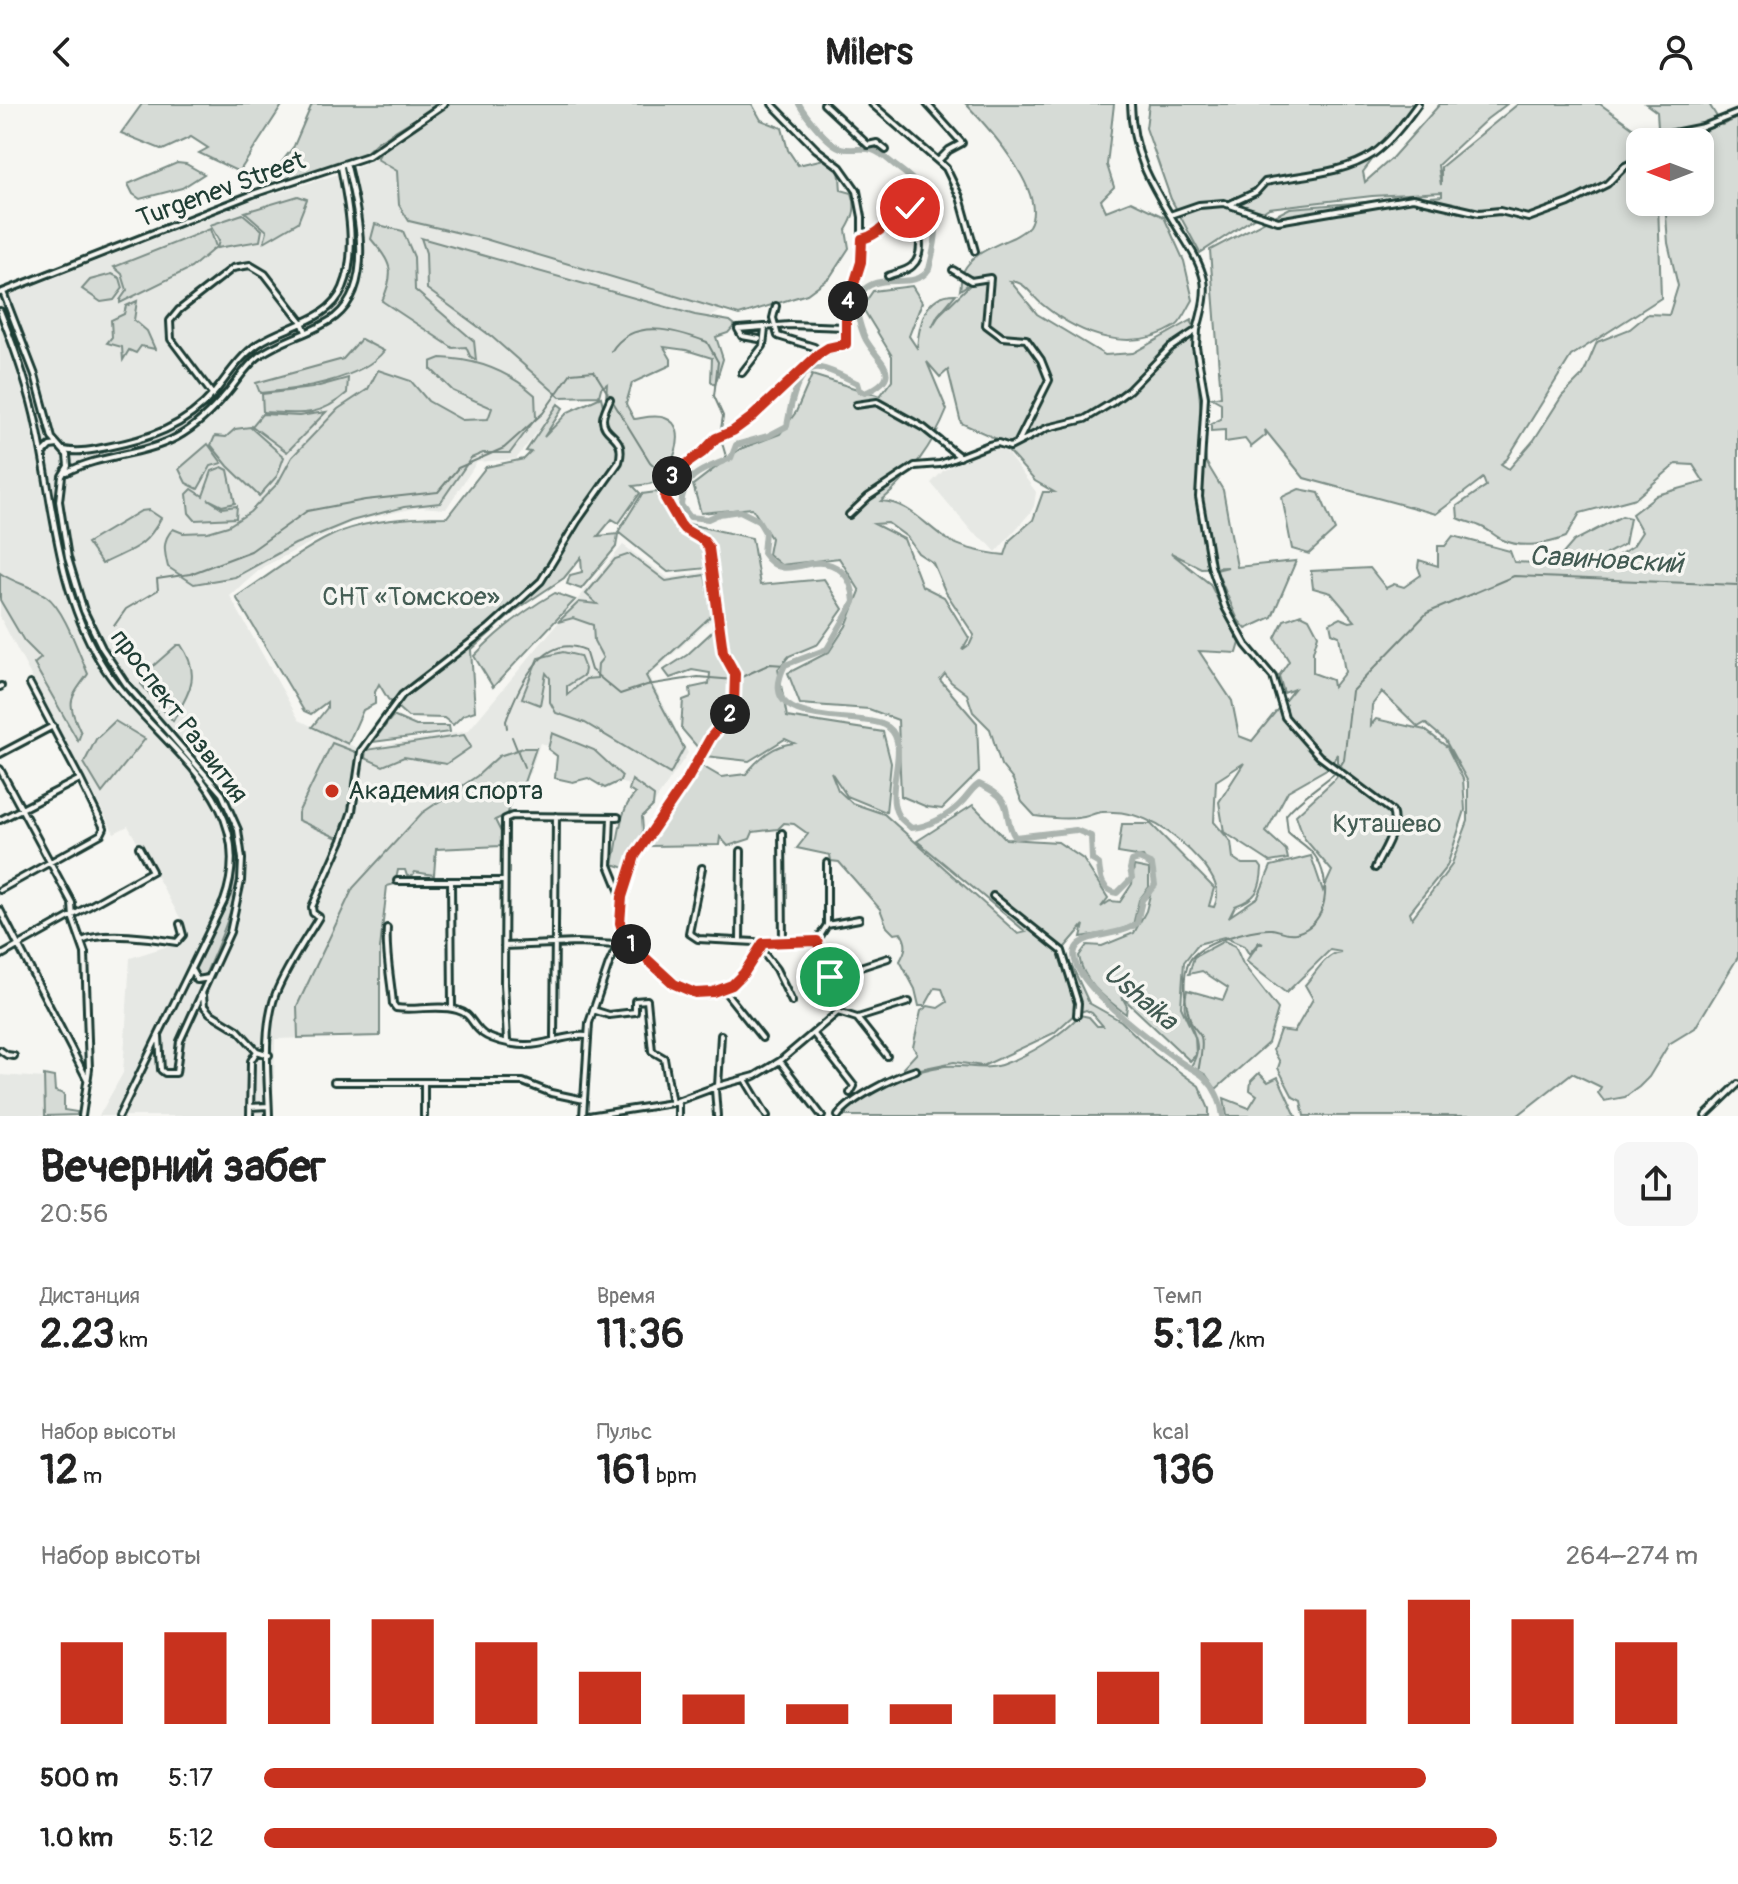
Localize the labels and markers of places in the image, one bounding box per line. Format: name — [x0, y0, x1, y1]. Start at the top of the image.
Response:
pin — [876, 174, 944, 242]
pin: 4 — [828, 281, 868, 321]
pin: 3 — [652, 456, 692, 496]
pin: 2 — [710, 694, 750, 734]
place label: Академия спорта — [348, 775, 543, 807]
marker: Академия спорта — [323, 782, 341, 800]
pin: 1 — [611, 924, 651, 964]
pin — [796, 943, 864, 1011]

